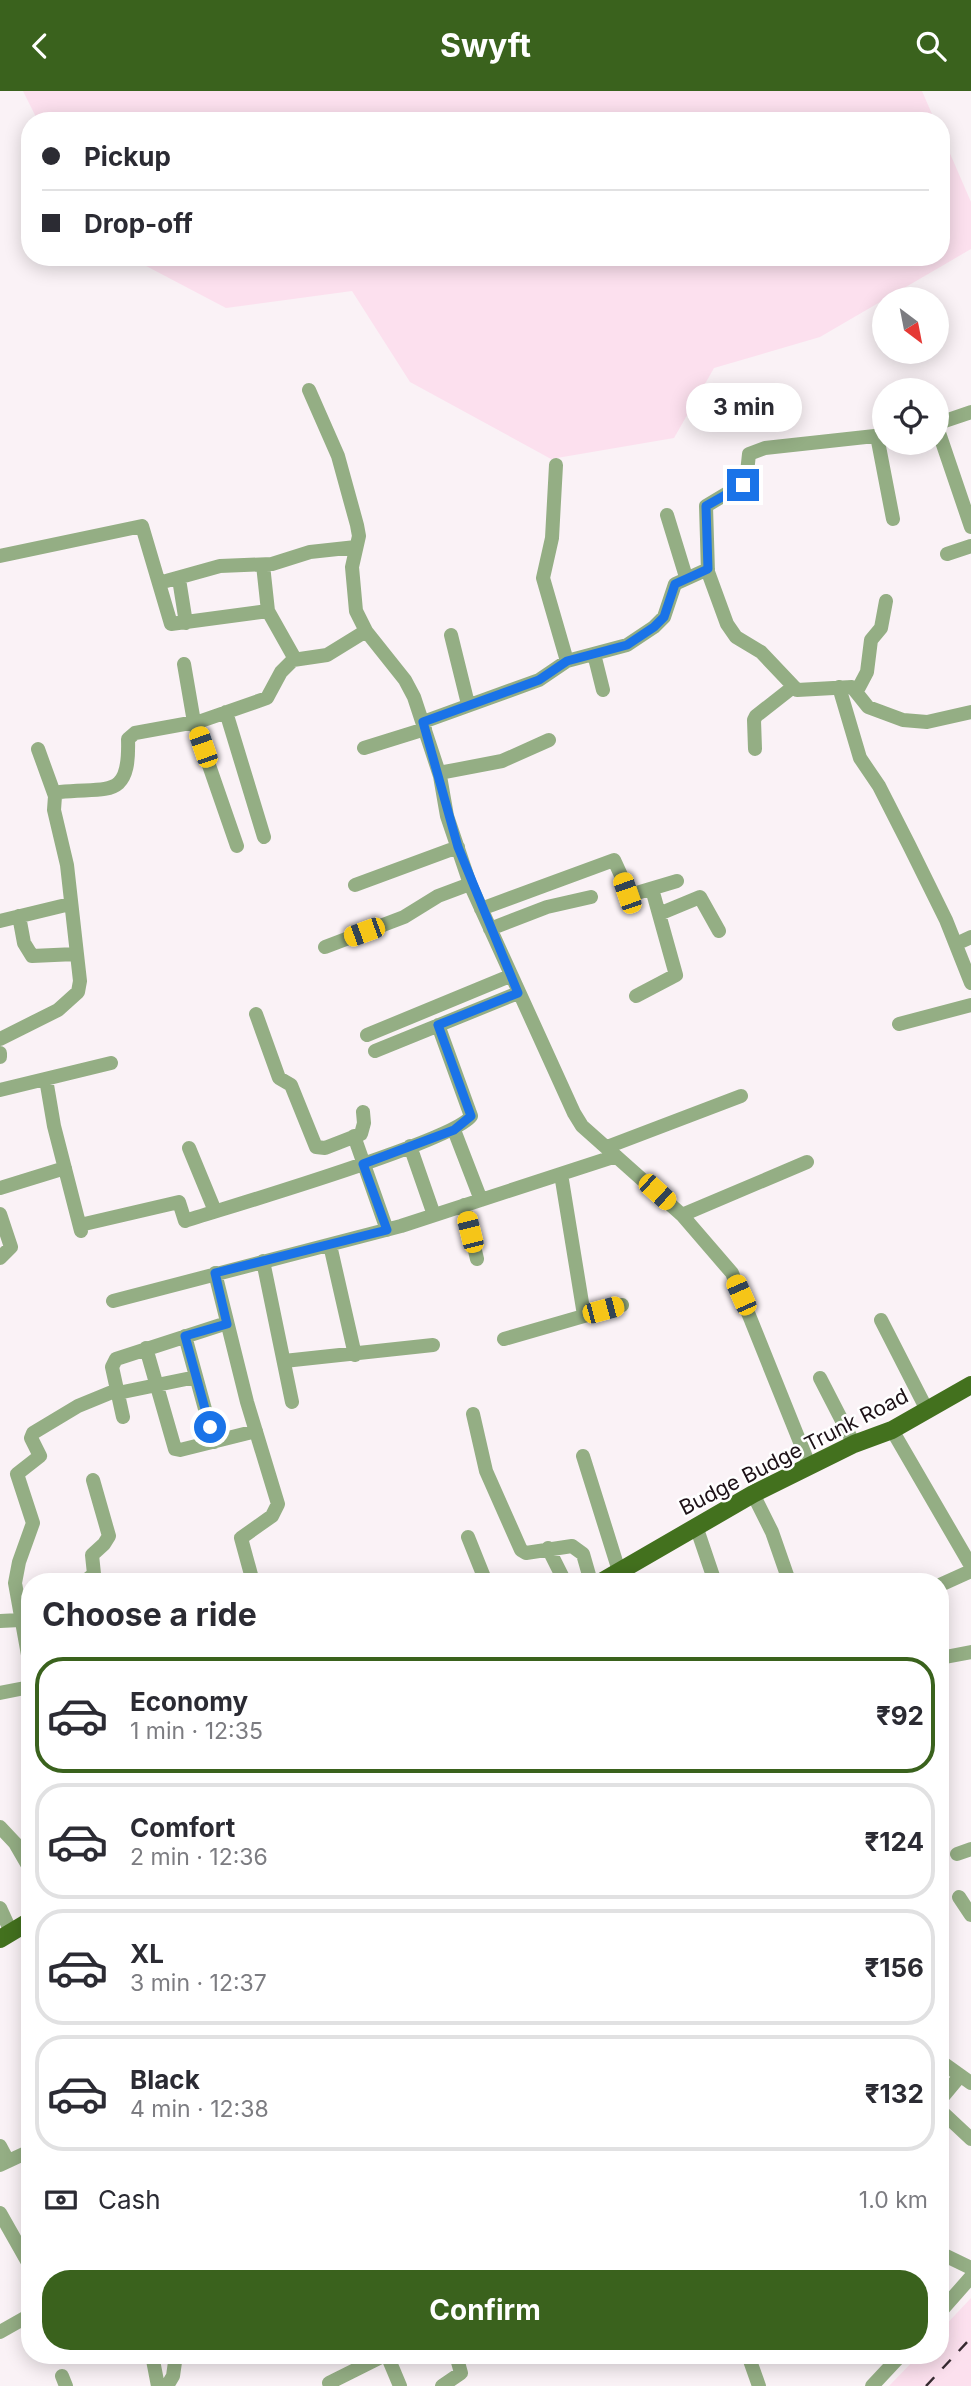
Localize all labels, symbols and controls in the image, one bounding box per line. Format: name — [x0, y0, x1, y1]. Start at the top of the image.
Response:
text: Swyft — [440, 26, 531, 65]
icon: back — [21, 27, 59, 65]
icon: search — [912, 27, 950, 65]
text: Pickup — [84, 141, 171, 172]
text: Drop-off — [84, 208, 193, 239]
north arrow — [872, 287, 948, 364]
map controls — [872, 287, 949, 455]
button: locate — [872, 378, 949, 455]
callout: 3 min — [685, 383, 801, 433]
text: 3 min — [713, 393, 775, 421]
route end — [727, 469, 759, 501]
car — [187, 724, 220, 770]
car — [611, 870, 644, 916]
car — [341, 915, 388, 949]
car — [635, 1170, 680, 1214]
car — [455, 1209, 486, 1255]
car — [723, 1272, 760, 1318]
car — [580, 1294, 627, 1326]
street label: Budge Budge Trunk Road — [675, 1383, 912, 1520]
route start — [194, 1411, 226, 1443]
text: Choose a ride — [42, 1595, 257, 1634]
icon: car — [46, 1684, 109, 1747]
text: Economy — [130, 1686, 248, 1717]
text: ₹92 — [876, 1700, 924, 1731]
text: 1 min · 12:35 — [130, 1717, 263, 1745]
icon: car — [46, 1810, 109, 1873]
text: Comfort — [130, 1812, 235, 1843]
text: ₹124 — [864, 1826, 924, 1857]
text: 2 min · 12:36 — [130, 1843, 268, 1871]
icon: car — [46, 1936, 109, 1999]
text: XL — [130, 1938, 164, 1969]
text: ₹156 — [864, 1952, 924, 1983]
text: 3 min · 12:37 — [130, 1969, 267, 1997]
icon: car — [46, 2062, 109, 2125]
text: Black — [130, 2064, 200, 2095]
text: ₹132 — [865, 2078, 924, 2109]
text: 4 min · 12:38 — [130, 2095, 269, 2123]
icon: cash — [42, 2181, 80, 2219]
text: Cash — [98, 2184, 161, 2215]
text: 1.0 km — [859, 2186, 928, 2214]
button: Confirm — [42, 2270, 928, 2350]

